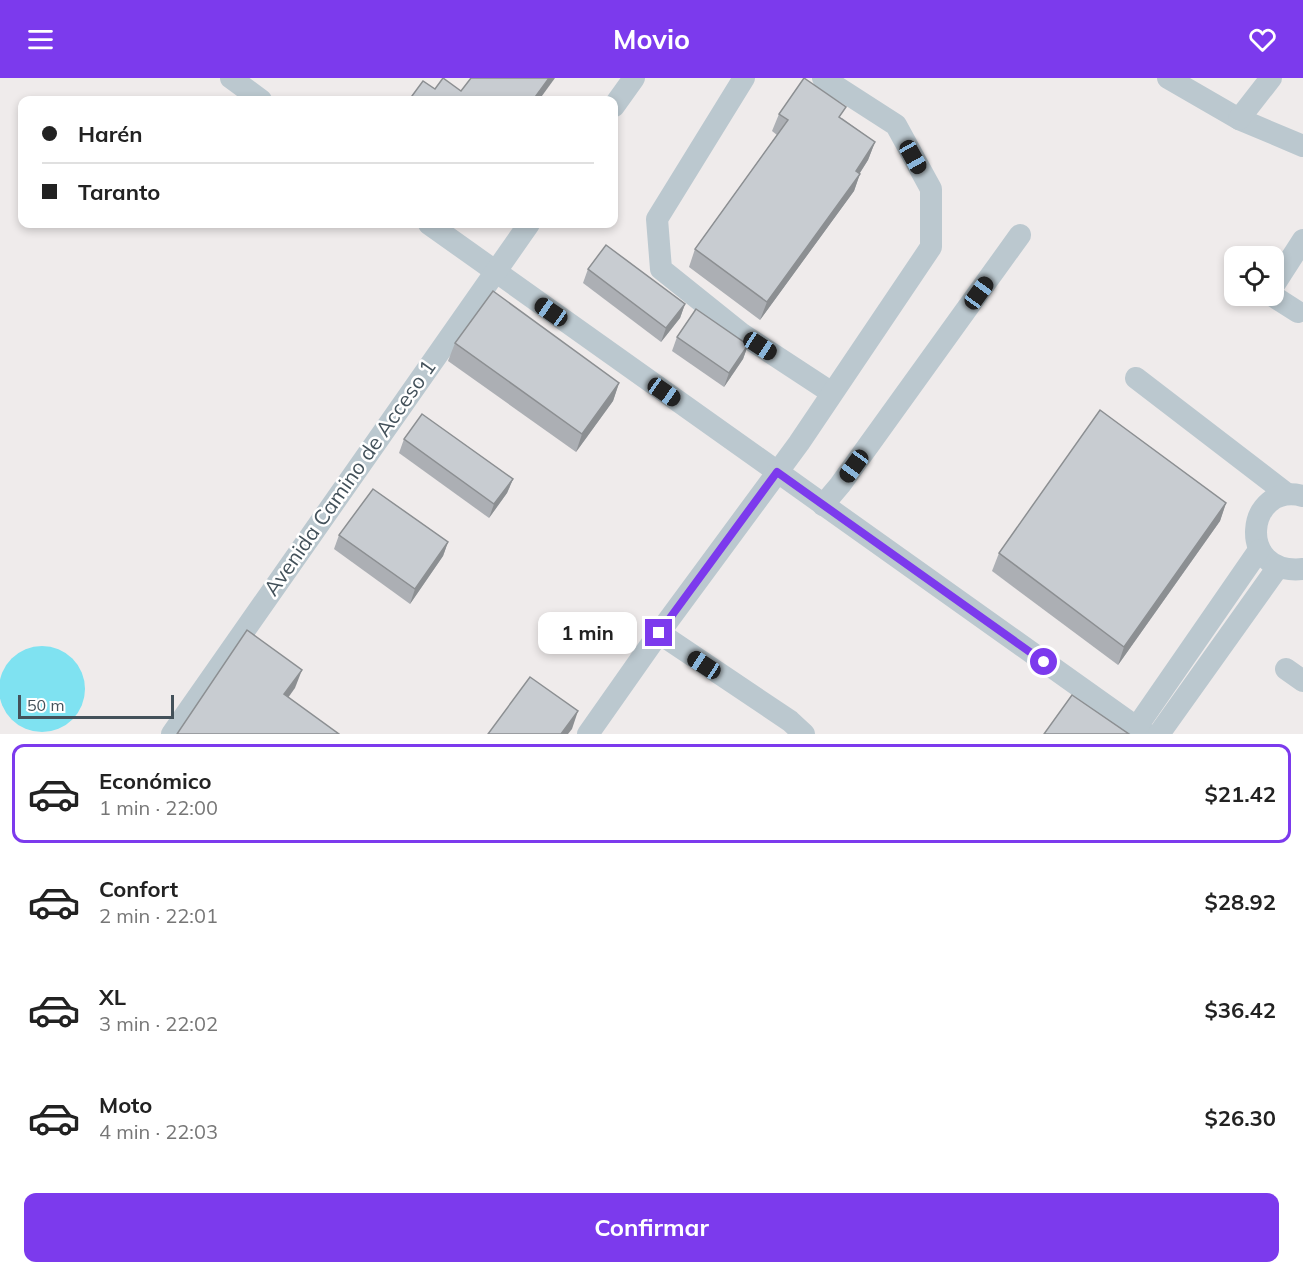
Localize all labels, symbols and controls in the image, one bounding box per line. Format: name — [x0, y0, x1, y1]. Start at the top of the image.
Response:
text: Movio — [613, 22, 690, 56]
icon: menu — [24, 23, 57, 56]
icon: heart — [1246, 23, 1279, 56]
text: Harén — [78, 120, 142, 148]
car — [896, 137, 930, 177]
text: Taranto — [78, 178, 160, 206]
map controls — [1224, 246, 1284, 306]
button: locate — [1224, 246, 1284, 306]
car — [961, 273, 997, 313]
car — [531, 294, 571, 330]
car — [740, 329, 780, 363]
street label: Avenida Camino de Acceso 1 — [258, 354, 441, 600]
car — [644, 374, 684, 410]
car — [836, 446, 872, 486]
callout: 1 min — [539, 612, 638, 654]
route end — [645, 619, 672, 646]
text: 1 min — [561, 620, 614, 645]
car — [684, 648, 724, 682]
route start — [1030, 648, 1057, 675]
scale bar — [18, 692, 174, 720]
text: 50 m — [27, 695, 64, 715]
icon: car — [27, 767, 81, 821]
text: Económico — [99, 767, 212, 795]
text: $21.42 — [1205, 780, 1276, 808]
text: 1 min · 22:00 — [99, 795, 218, 820]
icon: car — [27, 875, 81, 929]
text: Confort — [99, 875, 178, 903]
text: $28.92 — [1205, 888, 1276, 916]
text: 2 min · 22:01 — [99, 903, 218, 928]
icon: car — [27, 983, 81, 1037]
text: XL — [99, 983, 126, 1011]
text: $36.42 — [1205, 996, 1276, 1024]
text: 3 min · 22:02 — [99, 1011, 218, 1036]
icon: car — [27, 1091, 81, 1145]
text: Moto — [99, 1091, 152, 1119]
text: $26.30 — [1205, 1104, 1276, 1132]
text: 4 min · 22:03 — [99, 1119, 218, 1144]
button: Confirmar — [24, 1193, 1279, 1262]

